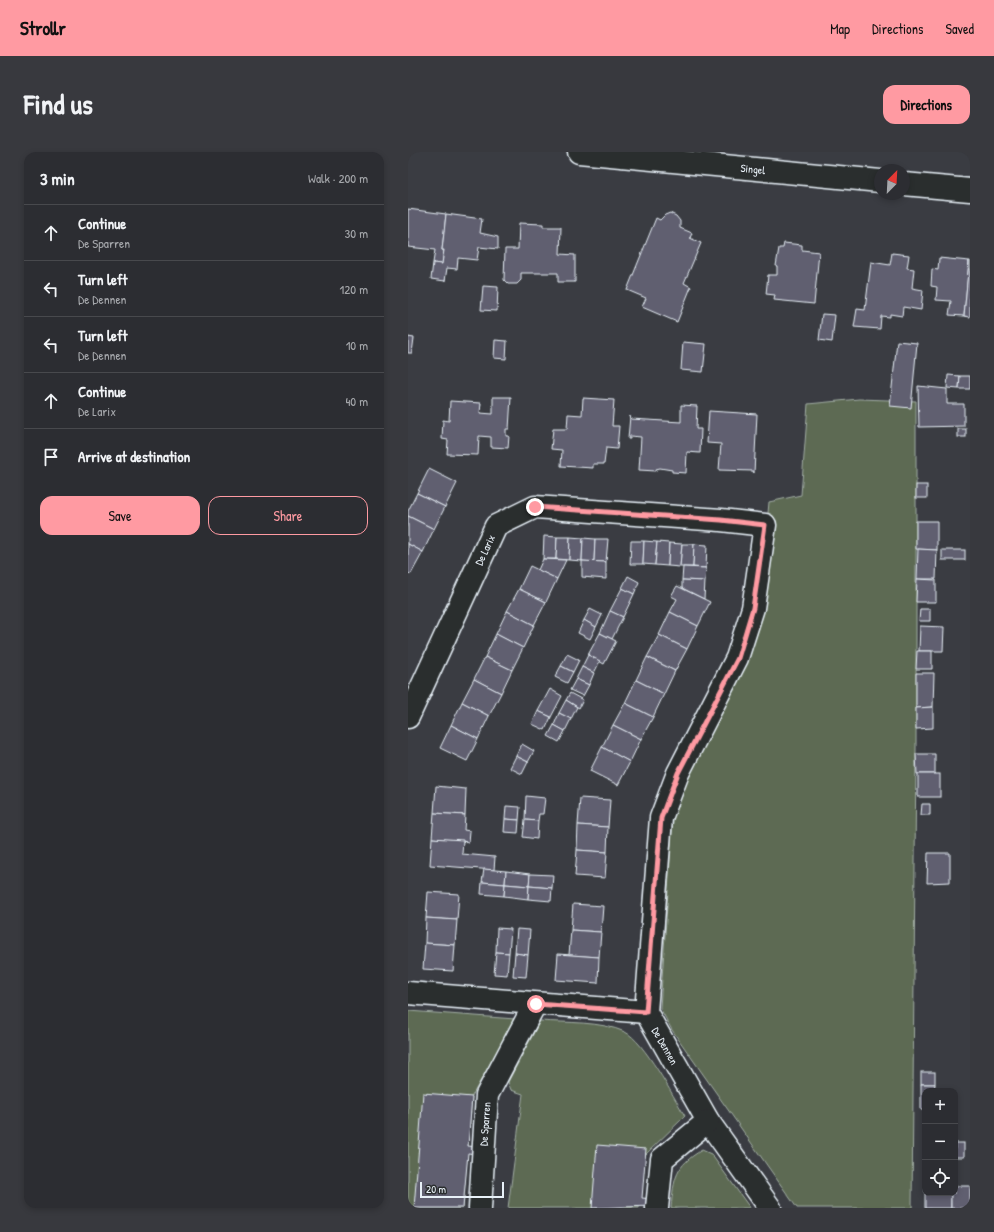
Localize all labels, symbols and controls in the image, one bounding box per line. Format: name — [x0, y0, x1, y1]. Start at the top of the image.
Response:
text: Strollr — [20, 15, 66, 41]
text: Map — [830, 19, 850, 38]
text: Directions — [872, 19, 923, 38]
text: Saved — [945, 19, 974, 38]
text: Find us — [24, 85, 93, 123]
button: Directions — [883, 85, 970, 124]
street label: Singel — [740, 161, 766, 177]
north arrow — [874, 164, 910, 200]
text: 3 min — [40, 167, 75, 190]
text: Walk · 200 m — [308, 169, 368, 187]
text: Continue — [78, 213, 126, 234]
icon: ahead — [40, 222, 62, 244]
text: 30 m — [345, 224, 368, 242]
text: De Sparren — [78, 234, 130, 252]
text: Turn left — [78, 269, 128, 290]
icon: left — [40, 278, 62, 300]
text: 120 m — [340, 280, 368, 298]
text: De Dennen — [78, 290, 127, 308]
text: Turn left — [78, 325, 128, 346]
icon: left — [40, 334, 62, 356]
text: 10 m — [346, 336, 368, 354]
text: De Dennen — [78, 346, 127, 364]
text: Continue — [78, 381, 126, 402]
icon: ahead — [40, 390, 62, 412]
text: 40 m — [345, 392, 368, 410]
text: De Larix — [78, 402, 116, 420]
icon: arrive — [40, 446, 62, 468]
text: Arrive at destination — [78, 446, 190, 467]
button: Save — [40, 496, 200, 535]
button: Share — [208, 496, 368, 535]
route end — [526, 498, 544, 516]
street label: De Larix — [472, 532, 498, 568]
route start — [527, 995, 545, 1013]
street label: De Dennen — [649, 1025, 681, 1067]
map controls — [922, 1088, 958, 1196]
button: + — [922, 1088, 958, 1124]
street label: De Sparren — [476, 1102, 494, 1146]
button: − — [922, 1124, 958, 1160]
button: locate — [922, 1160, 958, 1196]
scale bar — [420, 1180, 504, 1199]
text: 20 m — [426, 1182, 446, 1196]

